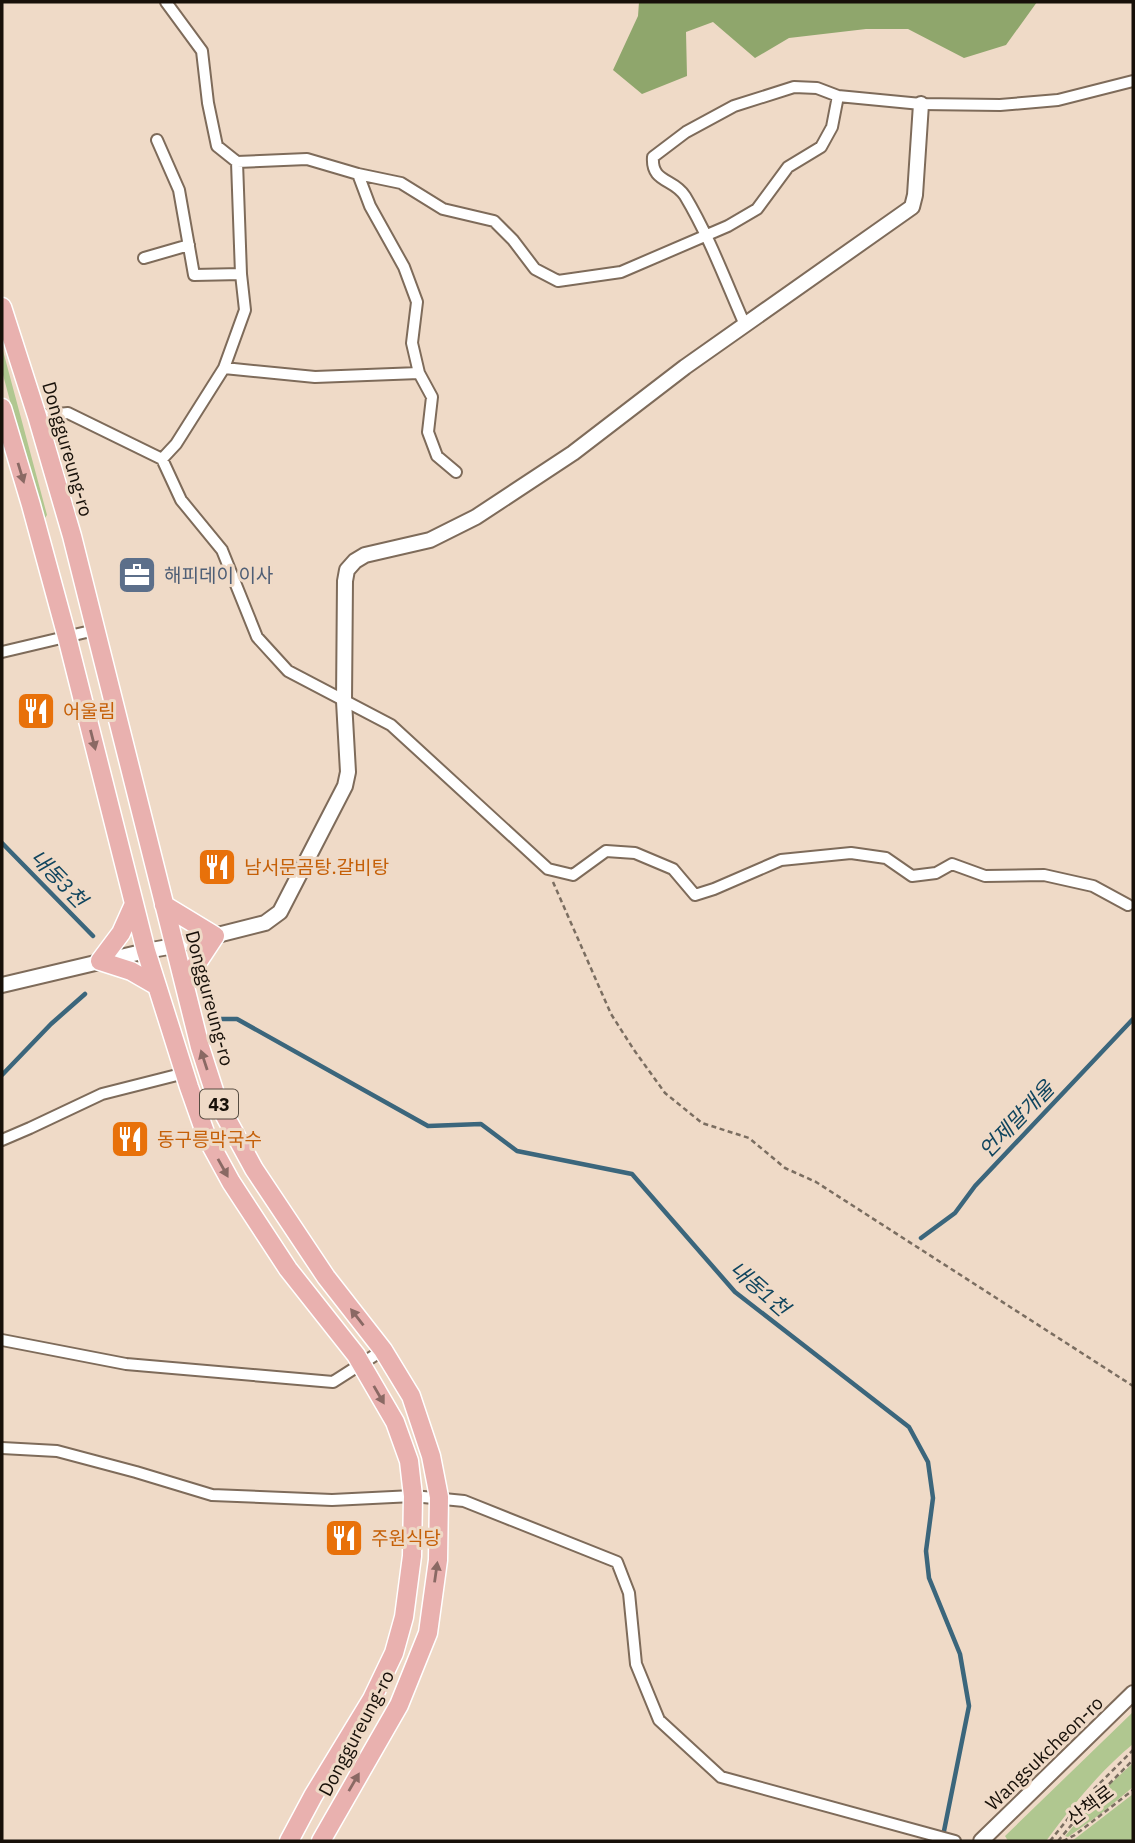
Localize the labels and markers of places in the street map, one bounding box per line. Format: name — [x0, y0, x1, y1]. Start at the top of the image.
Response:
office icon: 해피데이 이사 — [116, 554, 158, 596]
place label: 해피데이 이사 — [164, 563, 273, 587]
restaurant icon: 어울림 — [15, 690, 57, 732]
place label: 어울림 — [63, 699, 115, 723]
restaurant icon: 남서문곰탕.갈비탕 — [196, 846, 238, 888]
place label: 남서문곰탕.갈비탕 — [244, 855, 390, 879]
restaurant icon: 동구릉막국수 — [109, 1118, 151, 1160]
place label: 동구릉막국수 — [157, 1127, 262, 1151]
restaurant icon: 주원식당 — [323, 1517, 365, 1559]
place label: 주원식당 — [371, 1526, 441, 1550]

